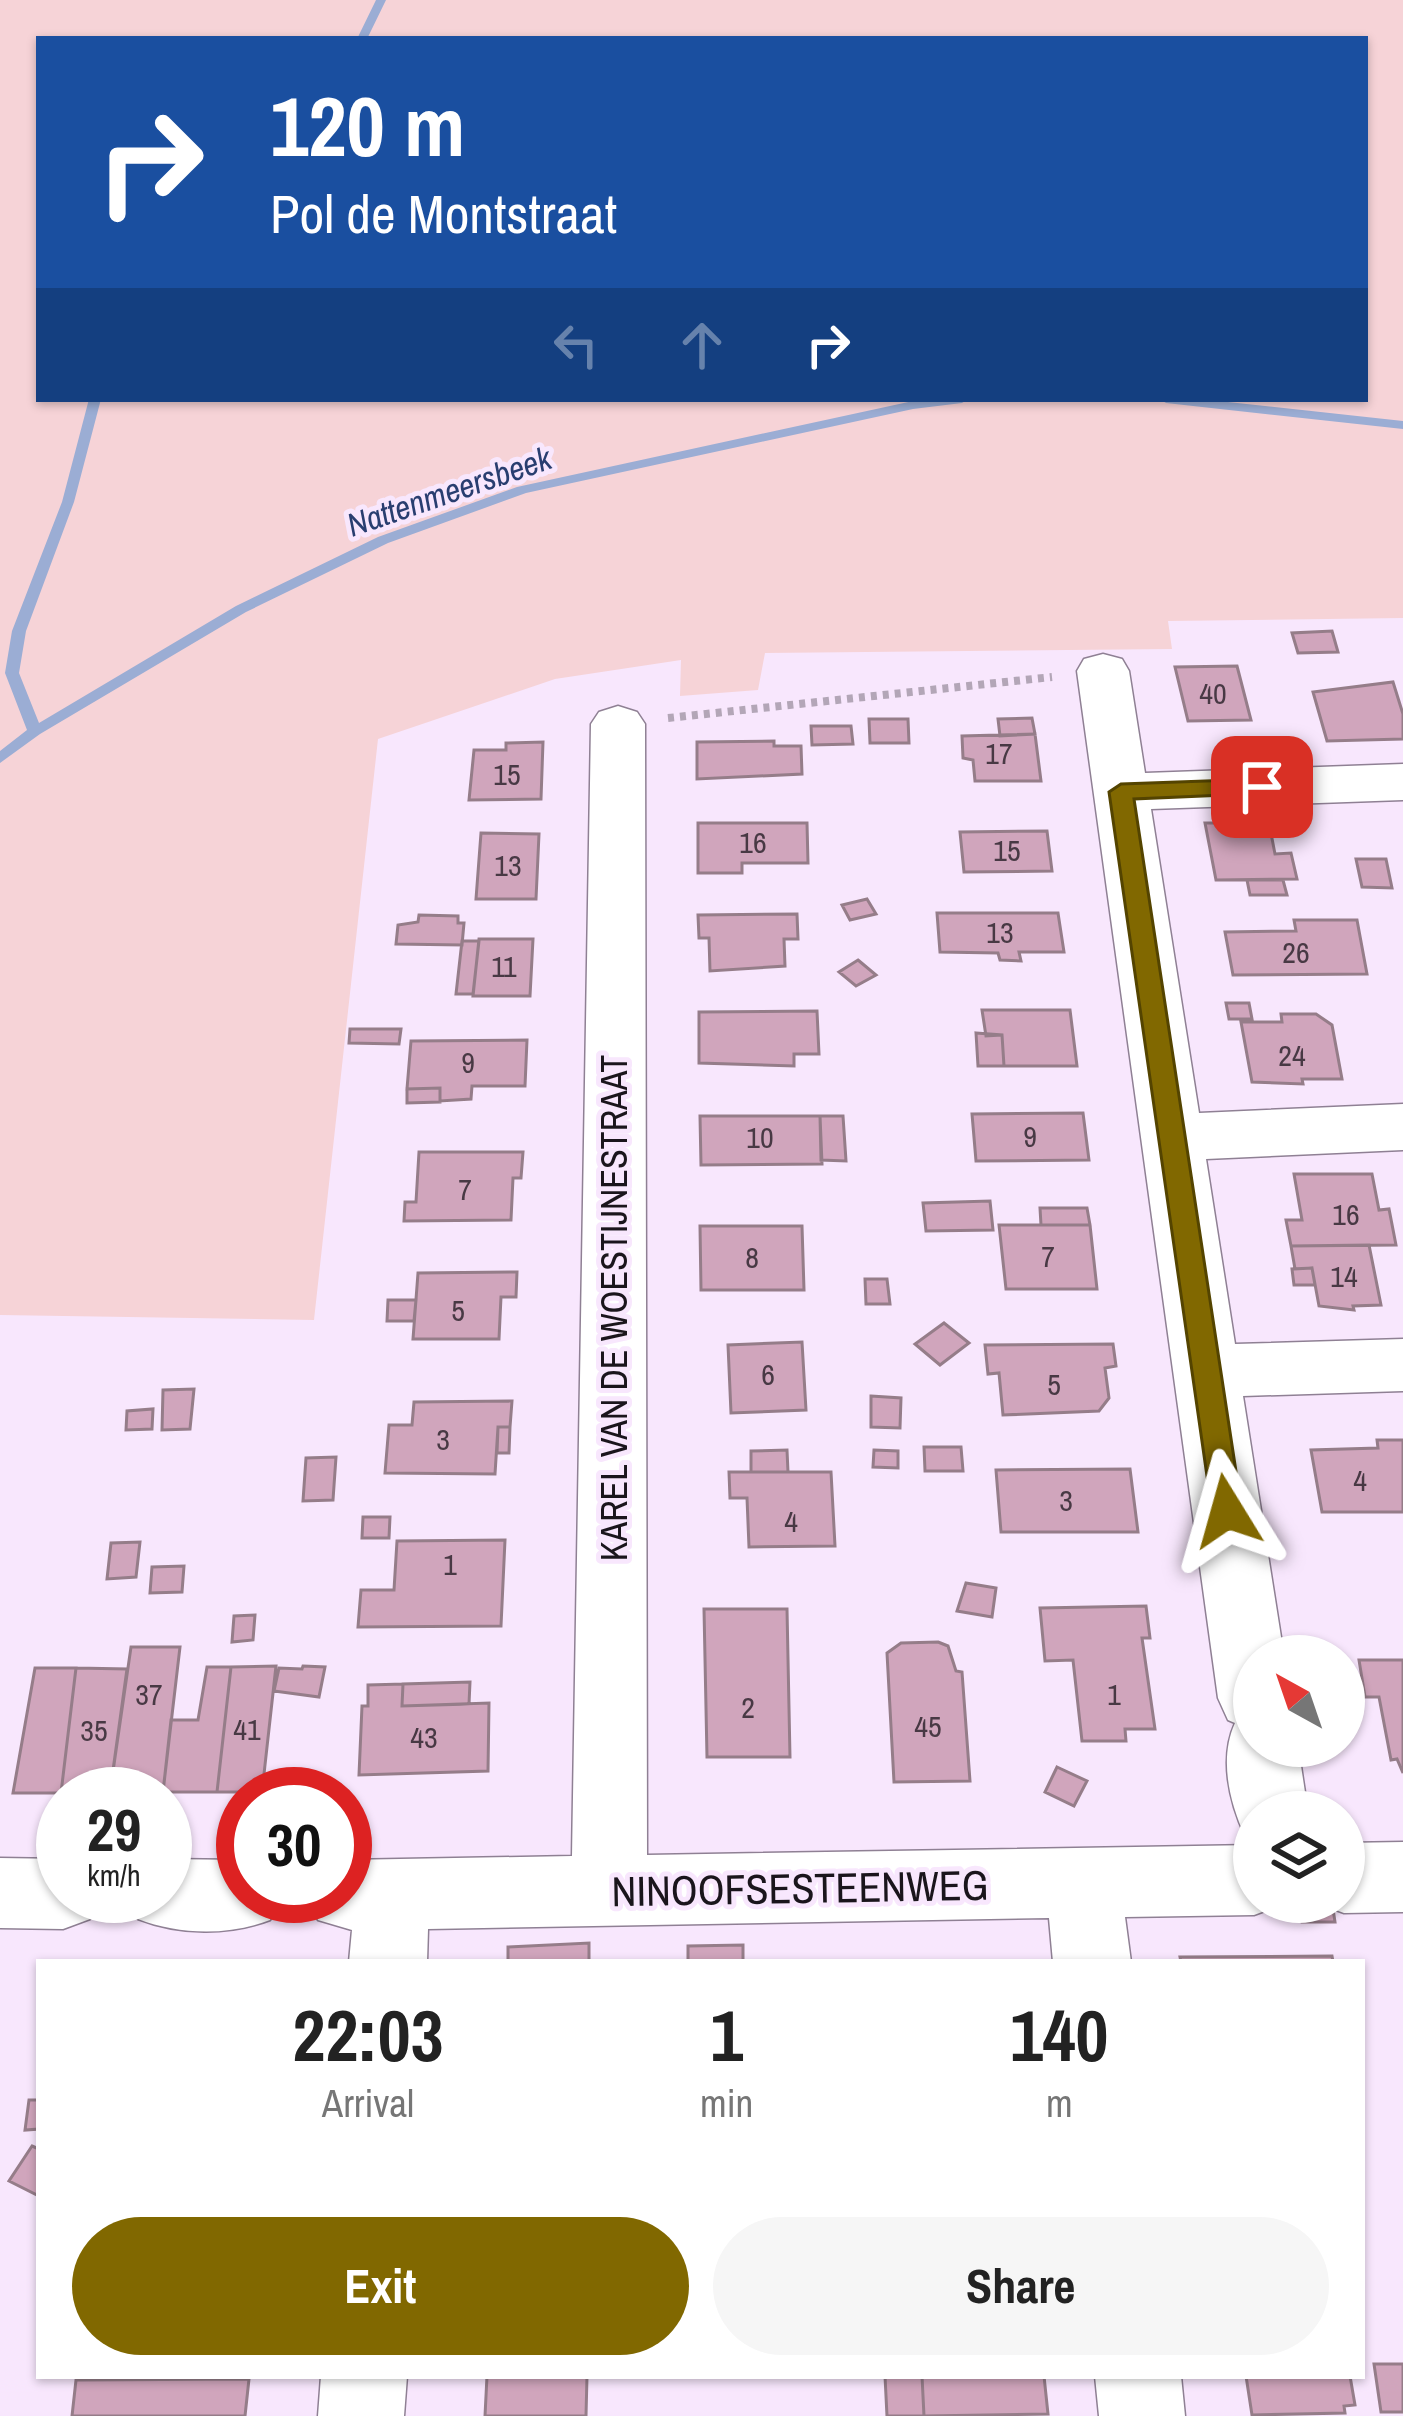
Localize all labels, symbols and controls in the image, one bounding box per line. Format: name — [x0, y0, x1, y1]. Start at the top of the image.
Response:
text: 120 m — [270, 69, 465, 182]
icon: right — [72, 84, 228, 240]
text: Pol de Montstraat — [270, 177, 617, 250]
icon: left — [543, 312, 609, 378]
icon: ahead — [669, 312, 735, 378]
icon: right — [795, 312, 861, 378]
water label: Nattenmeersbeek — [341, 435, 559, 547]
house number: 40 — [1199, 673, 1227, 713]
house number: 17 — [985, 733, 1013, 773]
pin — [1211, 736, 1313, 838]
house number: 15 — [493, 754, 521, 794]
icon: arrive — [1229, 754, 1295, 820]
house number: 16 — [739, 822, 767, 862]
house number: 15 — [993, 830, 1021, 870]
house number: 13 — [494, 845, 522, 885]
house number: 13 — [986, 912, 1014, 952]
house number: 26 — [1282, 932, 1310, 972]
house number: 11 — [491, 946, 517, 986]
house number: 24 — [1278, 1035, 1306, 1075]
house number: 9 — [461, 1042, 475, 1082]
street label: KAREL VAN DE WOESTIJNESTRAAT — [590, 1055, 638, 1561]
house number: 9 — [1023, 1116, 1037, 1156]
house number: 10 — [746, 1117, 774, 1157]
house number: 7 — [458, 1169, 472, 1209]
house number: 16 — [1332, 1194, 1360, 1234]
house number: 7 — [1041, 1236, 1055, 1276]
house number: 8 — [745, 1237, 759, 1277]
house number: 14 — [1330, 1256, 1358, 1296]
house number: 5 — [451, 1290, 465, 1330]
house number: 6 — [761, 1354, 775, 1394]
house number: 5 — [1047, 1364, 1061, 1404]
house number: 3 — [436, 1419, 450, 1459]
position arrow — [1164, 1448, 1290, 1574]
house number: 4 — [1353, 1460, 1367, 1500]
house number: 3 — [1059, 1480, 1073, 1520]
house number: 4 — [784, 1501, 798, 1541]
house number: 1 — [443, 1544, 457, 1584]
north arrow — [1233, 1635, 1365, 1767]
map controls — [1233, 1635, 1365, 1923]
house number: 37 — [135, 1674, 163, 1714]
house number: 1 — [1107, 1674, 1121, 1714]
house number: 2 — [741, 1687, 755, 1727]
house number: 45 — [914, 1706, 942, 1746]
house number: 41 — [233, 1709, 261, 1749]
house number: 35 — [80, 1710, 108, 1750]
house number: 43 — [410, 1717, 438, 1757]
speed limit sign: 30 — [216, 1767, 372, 1923]
text: 29 — [87, 1789, 141, 1870]
button: layers — [1233, 1791, 1365, 1923]
text: km/h — [87, 1855, 141, 1895]
street label: NINOOFSESTEENWEG — [611, 1857, 989, 1919]
text: 22:03 — [293, 1986, 444, 2083]
text: 1 — [710, 1986, 743, 2083]
text: 140 — [1010, 1986, 1108, 2083]
text: Arrival — [322, 2077, 414, 2129]
text: min — [700, 2077, 753, 2129]
text: m — [1046, 2077, 1073, 2129]
button: Exit — [72, 2217, 689, 2355]
button: Share — [713, 2217, 1329, 2355]

